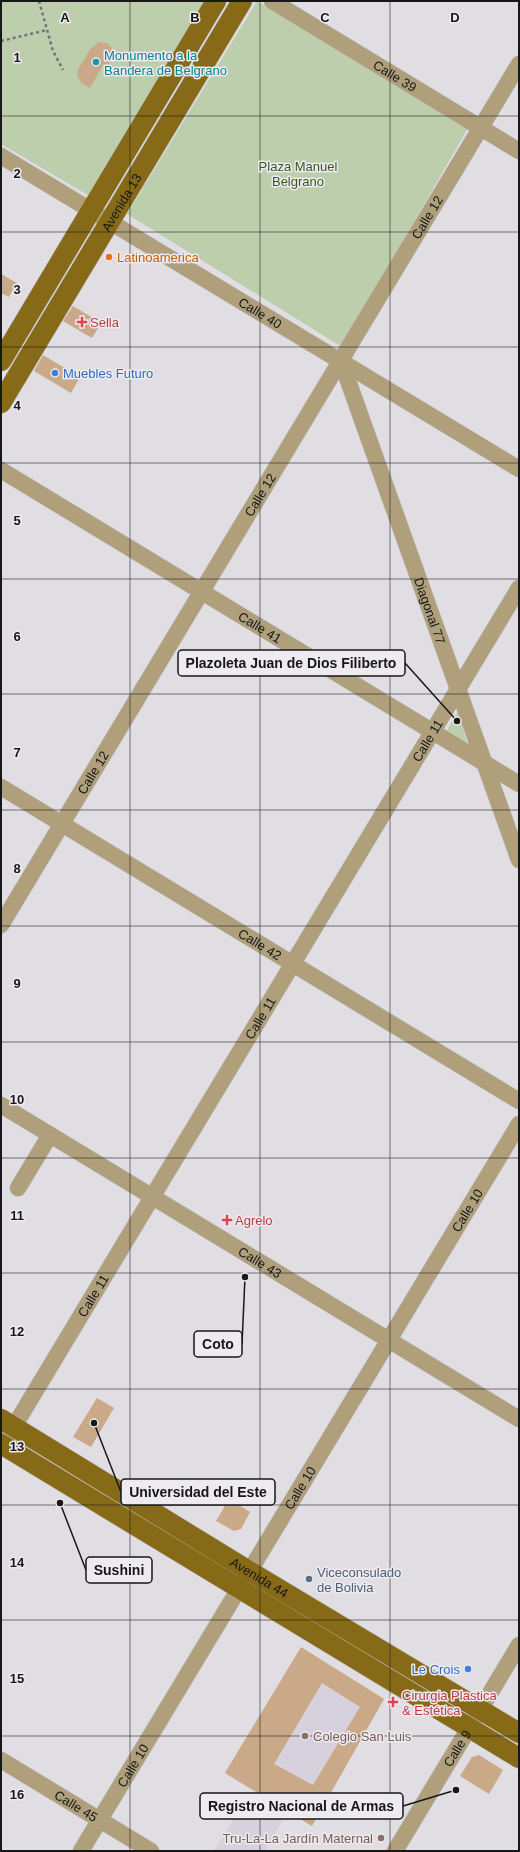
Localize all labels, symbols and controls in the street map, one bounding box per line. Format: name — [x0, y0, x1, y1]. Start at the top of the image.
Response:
text: A — [60, 10, 70, 25]
text: B — [190, 10, 200, 25]
text: C — [320, 10, 330, 25]
text: D — [450, 10, 460, 25]
place label: Monumento a la Bandera de Belgrano — [104, 48, 227, 78]
text: 1 — [13, 50, 21, 65]
marker: Monumento a la Bandera de Belgrano — [91, 57, 101, 67]
street label: Calle 39 — [371, 57, 419, 95]
park label: Plaza Manuel Belgrano — [259, 159, 337, 189]
text: 2 — [13, 166, 21, 181]
street label: Avenida 13 — [99, 171, 145, 234]
street label: Calle 12 — [409, 193, 446, 242]
place label: Latinoamerica — [117, 250, 199, 265]
marker: Latinoamerica — [104, 252, 114, 262]
text: 3 — [13, 282, 21, 297]
street label: Calle 40 — [236, 294, 284, 332]
place label: Sella — [90, 315, 120, 330]
marker: Sella — [77, 317, 87, 327]
place label: Muebles Futuro — [63, 366, 153, 381]
marker: Muebles Futuro — [50, 368, 60, 378]
text: 4 — [13, 398, 21, 413]
street label: Calle 12 — [241, 471, 279, 519]
text: 5 — [13, 513, 21, 528]
street label: Diagonal 77 — [411, 576, 448, 646]
street label: Calle 41 — [236, 609, 284, 646]
text: 6 — [13, 629, 21, 644]
callout: Plazoleta Juan de Dios Filiberto — [178, 650, 405, 676]
text: Plazoleta Juan de Dios Filiberto — [186, 655, 396, 671]
street label: Calle 11 — [409, 717, 446, 765]
text: 7 — [13, 745, 21, 760]
street label: Calle 12 — [74, 748, 112, 797]
text: 8 — [13, 861, 21, 876]
street label: Calle 42 — [236, 926, 284, 963]
text: 9 — [13, 976, 21, 991]
street label: Calle 11 — [242, 994, 279, 1042]
text: 10 — [10, 1092, 24, 1107]
street label: Calle 10 — [449, 1186, 486, 1235]
text: 11 — [10, 1208, 24, 1223]
place label: Agrelo — [235, 1213, 273, 1228]
marker: Agrelo — [222, 1215, 232, 1225]
street label: Calle 43 — [236, 1244, 284, 1281]
street label: Calle 11 — [75, 1272, 112, 1320]
text: 12 — [10, 1324, 24, 1339]
callout: Coto — [194, 1331, 242, 1357]
text: Coto — [202, 1336, 234, 1352]
text: 13 — [10, 1439, 24, 1454]
street label: Calle 10 — [281, 1464, 319, 1512]
callout: Universidad del Este — [121, 1479, 275, 1505]
text: Universidad del Este — [129, 1484, 267, 1500]
street label: Avenida 44 — [228, 1554, 291, 1601]
text: 14 — [10, 1555, 25, 1570]
callout: Sushini — [86, 1557, 152, 1583]
text: Sushini — [94, 1562, 144, 1578]
place label: Viceconsulado de Bolivia — [317, 1565, 401, 1595]
marker: Viceconsulado de Bolivia — [304, 1574, 314, 1584]
place label: Le Crois — [412, 1662, 460, 1677]
marker: Le Crois — [463, 1664, 473, 1674]
text: 15 — [10, 1671, 24, 1686]
place label: Cirurgia Plastica & Estética — [402, 1688, 497, 1718]
marker: Cirurgia Plastica & Estética — [387, 1696, 399, 1708]
street label: Calle 9 — [440, 1727, 474, 1770]
place label: Colegio San Luis — [313, 1729, 412, 1744]
marker: Colegio San Luis — [300, 1731, 310, 1741]
street label: Calle 10 — [114, 1741, 152, 1790]
text: 16 — [10, 1787, 24, 1802]
street label: Calle 45 — [52, 1787, 100, 1825]
callout: Registro Nacional de Armas — [200, 1793, 403, 1819]
text: Registro Nacional de Armas — [208, 1798, 394, 1814]
place label: Tru-La-La Jardín Maternal — [222, 1831, 373, 1846]
marker: Tru-La-La Jardín Maternal — [376, 1833, 386, 1843]

